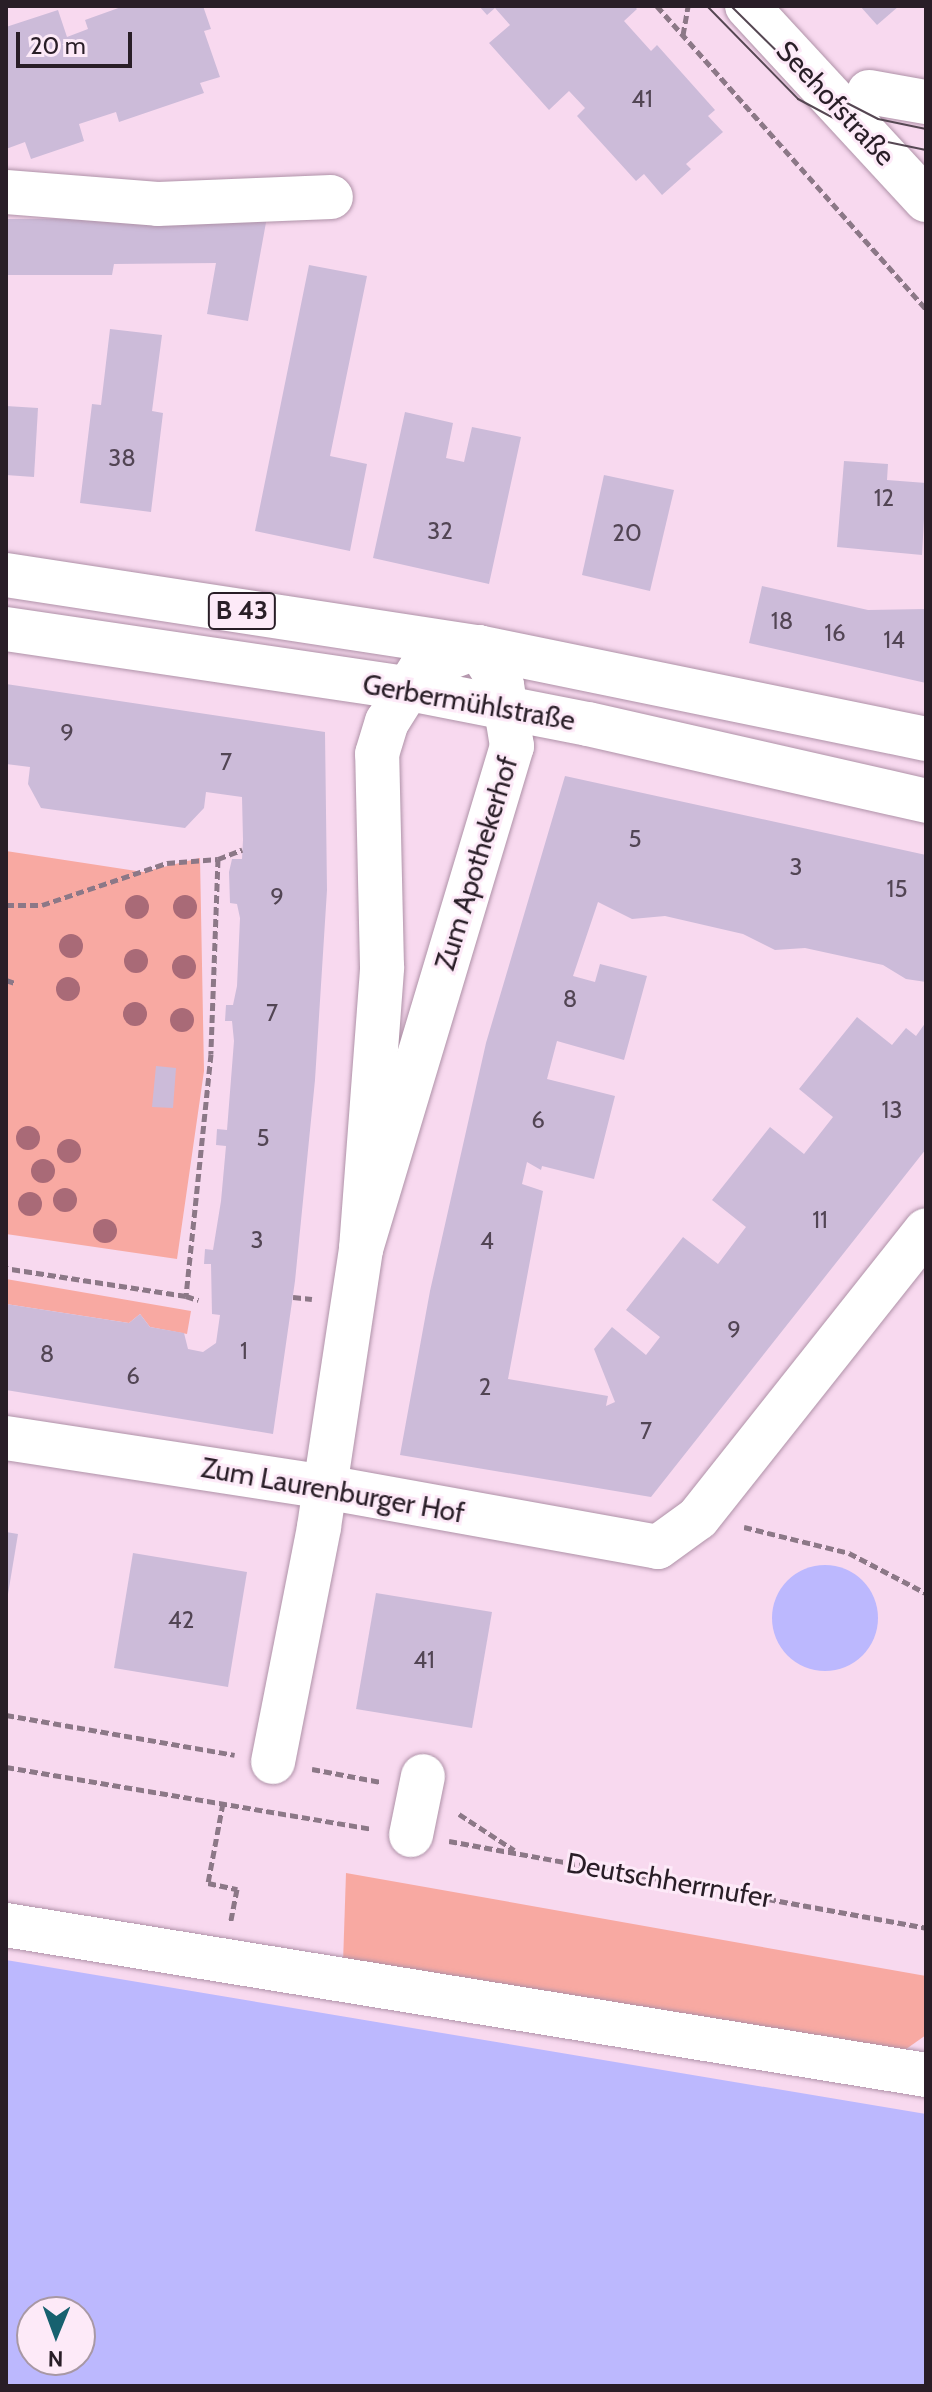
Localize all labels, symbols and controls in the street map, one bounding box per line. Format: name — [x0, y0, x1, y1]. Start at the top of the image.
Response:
scale bar — [20, 16, 136, 66]
text: 20 m — [30, 31, 86, 60]
street label: Seehofstraße — [770, 34, 902, 172]
house number: 41 — [631, 85, 653, 113]
house number: 38 — [108, 444, 136, 472]
house number: 12 — [874, 484, 894, 512]
house number: 32 — [427, 517, 453, 545]
house number: 20 — [612, 519, 642, 547]
road number: B 43 — [206, 589, 278, 633]
house number: 18 — [771, 607, 793, 635]
house number: 16 — [824, 619, 846, 647]
house number: 14 — [883, 626, 905, 654]
street label: Gerbermühlstraße — [360, 667, 578, 737]
house number: 9 — [60, 719, 74, 747]
house number: 7 — [220, 748, 232, 776]
street label: Zum Apothekerhof — [428, 752, 524, 974]
house number: 5 — [629, 825, 641, 853]
house number: 3 — [790, 853, 802, 881]
house number: 15 — [887, 875, 907, 903]
house number: 9 — [270, 883, 284, 911]
house number: 8 — [563, 985, 577, 1013]
house number: 7 — [266, 999, 278, 1027]
house number: 13 — [882, 1096, 902, 1124]
house number: 6 — [531, 1106, 545, 1134]
house number: 5 — [257, 1124, 269, 1152]
house number: 11 — [812, 1206, 828, 1234]
house number: 3 — [251, 1226, 263, 1254]
house number: 4 — [480, 1227, 494, 1255]
house number: 9 — [727, 1316, 741, 1344]
house number: 1 — [240, 1337, 248, 1365]
house number: 8 — [40, 1340, 54, 1368]
house number: 6 — [126, 1362, 140, 1390]
house number: 2 — [479, 1373, 491, 1401]
house number: 7 — [640, 1417, 652, 1445]
street label: Zum Laurenburger Hof — [199, 1450, 467, 1530]
house number: 42 — [168, 1606, 194, 1634]
house number: 41 — [413, 1646, 435, 1674]
street label: Deutschherrnufer — [564, 1845, 774, 1915]
north arrow — [16, 2296, 96, 2376]
text: N — [48, 2345, 64, 2372]

